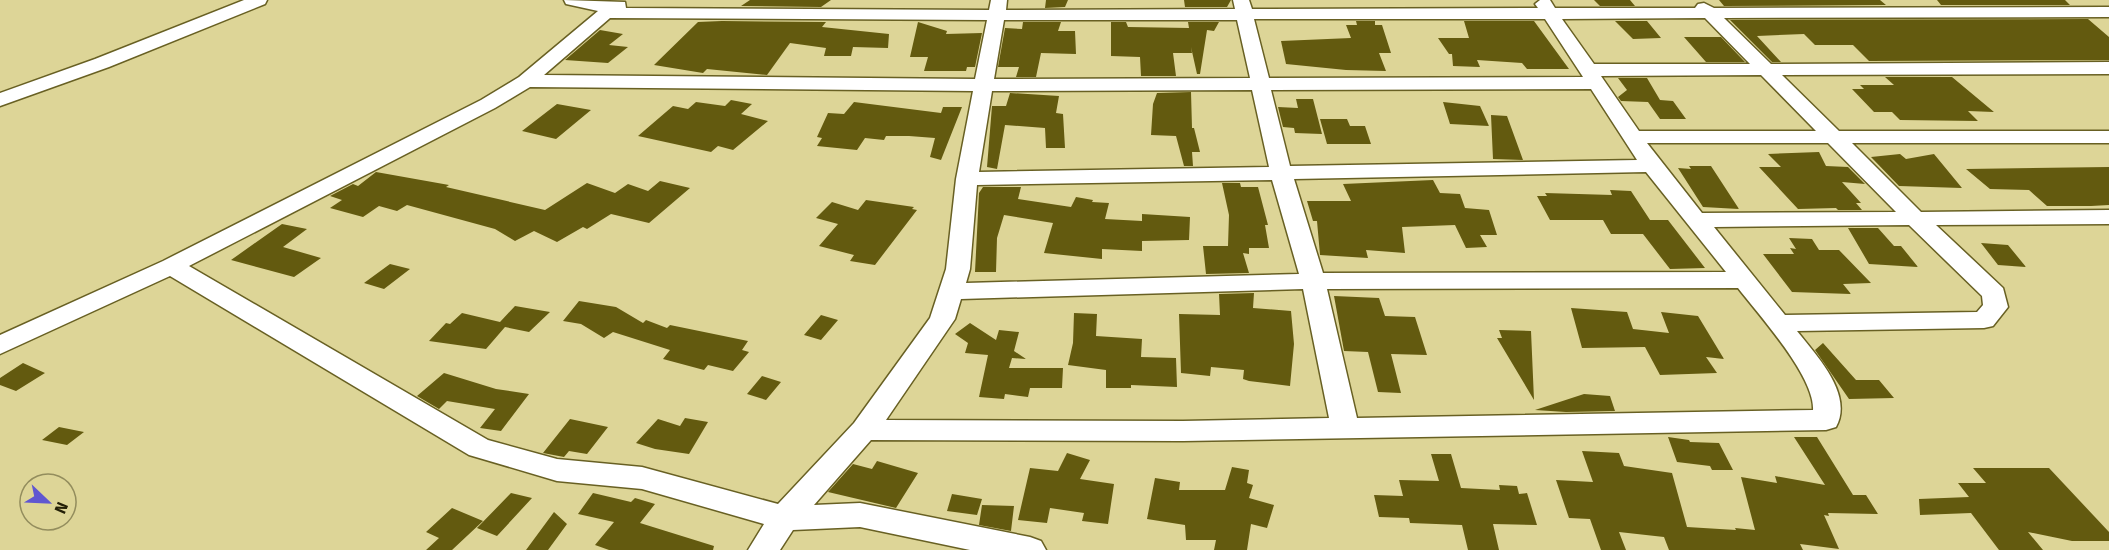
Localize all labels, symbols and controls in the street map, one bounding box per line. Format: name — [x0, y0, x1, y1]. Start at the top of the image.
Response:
north arrow — [18, 472, 78, 532]
text: N — [51, 499, 72, 516]

